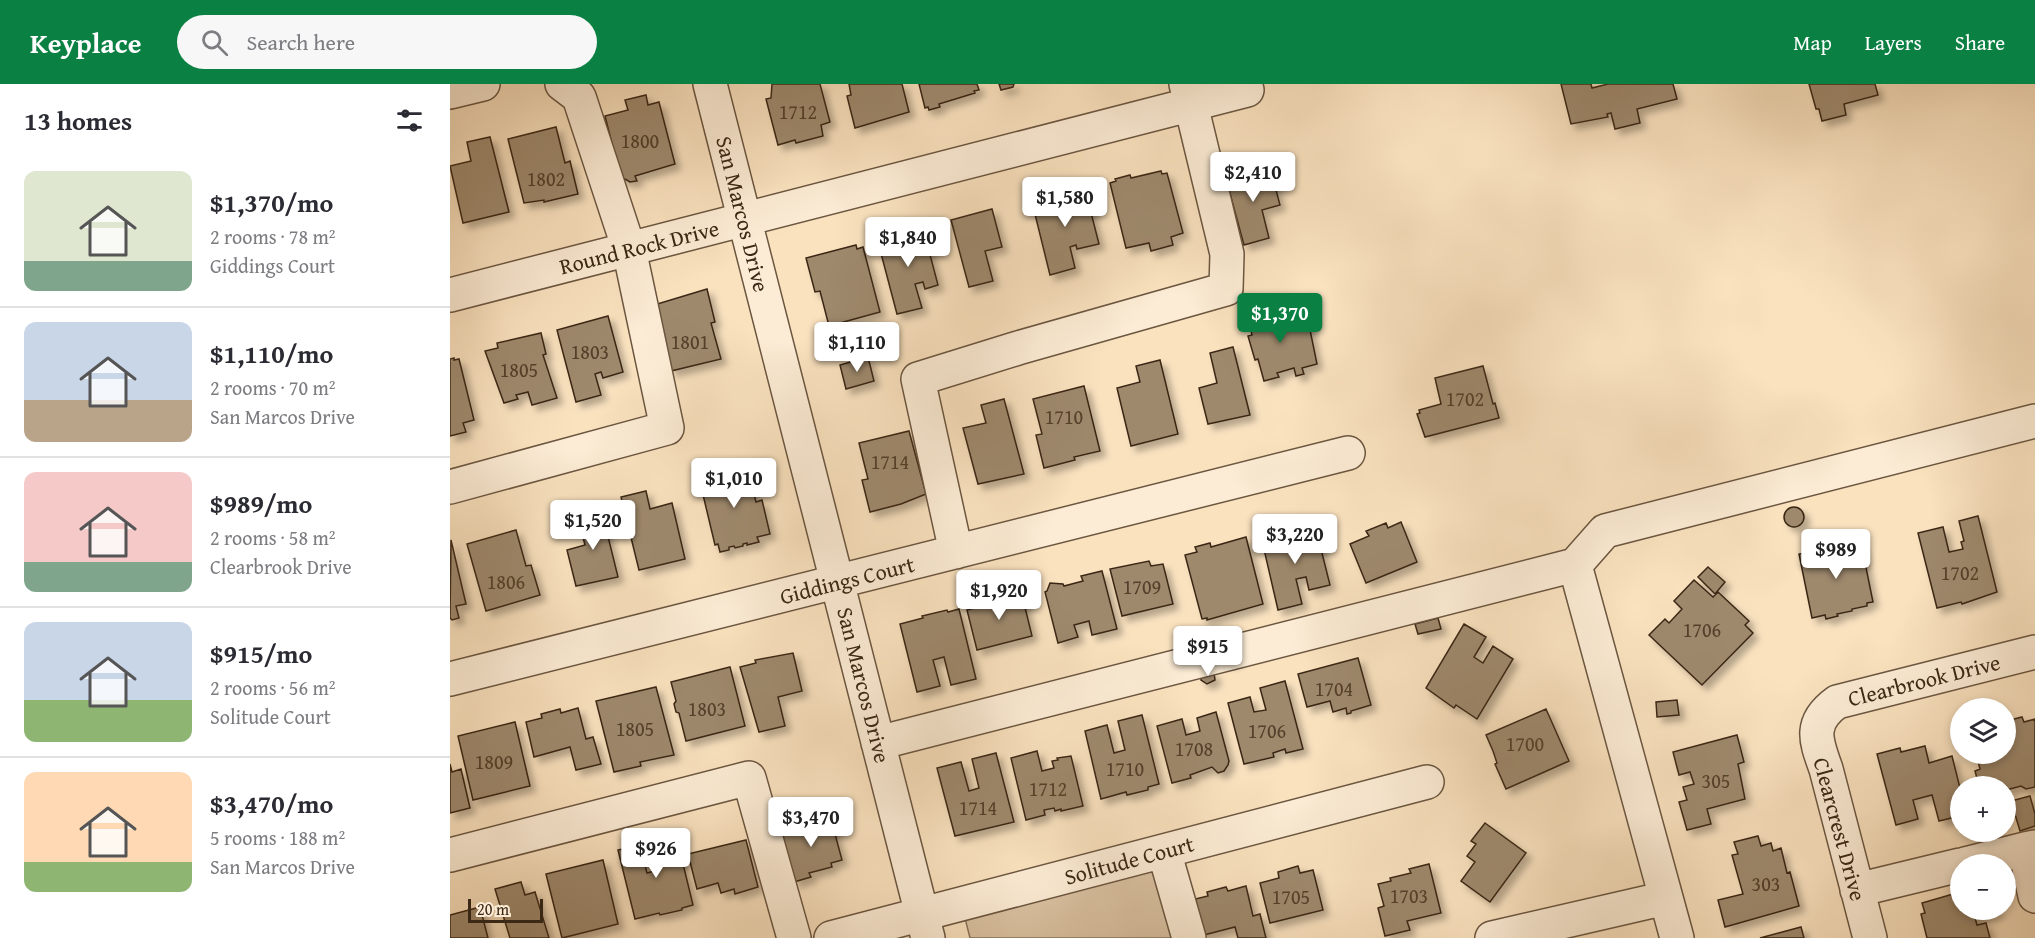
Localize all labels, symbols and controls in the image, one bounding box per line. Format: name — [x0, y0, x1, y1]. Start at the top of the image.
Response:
search box — [177, 15, 597, 69]
text: Keyplace — [30, 22, 141, 63]
icon: search — [198, 26, 231, 59]
text: Search here — [246, 26, 355, 58]
text: Map — [1793, 27, 1832, 58]
text: Layers — [1865, 27, 1922, 58]
text: Share — [1955, 27, 2005, 58]
house number: 1712 — [779, 97, 817, 126]
text: 13 homes — [24, 101, 132, 140]
icon: filters — [393, 104, 426, 137]
house number: 1800 — [621, 126, 659, 155]
street label: San Marcos Drive — [708, 133, 778, 295]
pin: $2,410 — [1204, 152, 1302, 203]
text: $2,410 — [1224, 157, 1282, 186]
house number: 1802 — [527, 164, 565, 193]
pin: $1,580 — [1016, 177, 1114, 228]
text: $1,580 — [1036, 182, 1094, 211]
text: $1,370/mo — [210, 183, 333, 222]
icon: home — [72, 195, 144, 267]
street label: Round Rock Drive — [556, 212, 722, 282]
pin: $1,840 — [859, 217, 957, 268]
text: 2 rooms · 78 m² — [210, 222, 336, 251]
text: $1,840 — [879, 222, 937, 251]
text: Giddings Court — [210, 251, 335, 280]
pin: $1,370 — [1231, 293, 1329, 344]
text: $1,370 — [1251, 298, 1309, 327]
pin: $1,110 — [808, 322, 906, 373]
house number: 1801 — [671, 327, 709, 356]
text: $1,110 — [828, 327, 886, 356]
text: $1,110/mo — [210, 334, 333, 373]
house number: 1803 — [571, 337, 609, 366]
icon: home — [72, 346, 144, 418]
house number: 1805 — [500, 355, 538, 384]
text: 2 rooms · 70 m² — [210, 373, 336, 402]
house number: 1702 — [1446, 384, 1484, 413]
text: San Marcos Drive — [210, 402, 355, 431]
house number: 1710 — [1045, 402, 1083, 431]
house number: 1714 — [871, 447, 909, 476]
pin: $1,010 — [685, 458, 783, 509]
text: $1,010 — [705, 463, 763, 492]
text: $989/mo — [210, 484, 312, 523]
icon: home — [72, 496, 144, 568]
pin: $1,520 — [544, 500, 642, 551]
text: $1,520 — [564, 505, 622, 534]
pin: $3,220 — [1246, 514, 1344, 565]
text: $3,220 — [1266, 519, 1324, 548]
text: 2 rooms · 58 m² — [210, 523, 336, 552]
pin: $989 — [1800, 529, 1872, 580]
text: $989 — [1815, 534, 1857, 563]
street label: Giddings Court — [776, 548, 918, 612]
text: Clearbrook Drive — [210, 552, 352, 581]
house number: 1702 — [1941, 558, 1979, 587]
house number: 1806 — [487, 567, 525, 596]
pin: $1,920 — [950, 570, 1048, 621]
house number: 1709 — [1123, 572, 1161, 601]
text: $1,920 — [970, 575, 1028, 604]
street label: San Marcos Drive — [829, 604, 899, 766]
house number: 1706 — [1683, 615, 1721, 644]
pin: $915 — [1172, 626, 1244, 677]
text: $915 — [1187, 631, 1229, 660]
text: $915/mo — [210, 634, 312, 673]
icon: home — [72, 646, 144, 718]
street label: Clearbrook Drive — [1845, 646, 2003, 714]
text: 2 rooms · 56 m² — [210, 673, 336, 702]
house number: 1704 — [1315, 674, 1353, 703]
house number: 1803 — [688, 694, 726, 723]
map controls — [1950, 698, 2016, 920]
button: layers — [1950, 698, 2016, 764]
text: Solitude Court — [210, 702, 331, 731]
house number: 1805 — [616, 714, 654, 743]
house number: 1706 — [1248, 716, 1286, 745]
house number: 1700 — [1506, 729, 1544, 758]
house number: 1708 — [1175, 734, 1213, 763]
house number: 1809 — [475, 747, 513, 776]
house number: 1710 — [1106, 754, 1144, 783]
street label: Clearcrest Drive — [1806, 754, 1874, 904]
house number: 305 — [1702, 766, 1730, 795]
house number: 1712 — [1029, 774, 1067, 803]
button: + — [1950, 776, 2016, 842]
text: $3,470/mo — [210, 784, 333, 823]
house number: 1714 — [959, 793, 997, 822]
icon: home — [72, 796, 144, 868]
pin: $3,470 — [762, 797, 860, 848]
text: $3,470 — [782, 802, 840, 831]
text: 5 rooms · 188 m² — [210, 823, 345, 852]
street label: Solitude Court — [1061, 827, 1198, 893]
pin: $926 — [620, 828, 692, 879]
text: $926 — [635, 833, 677, 862]
text: San Marcos Drive — [210, 852, 355, 881]
button: − — [1950, 854, 2016, 920]
house number: 303 — [1752, 869, 1780, 898]
house number: 1703 — [1390, 881, 1428, 910]
house number: 1705 — [1272, 882, 1310, 911]
scale bar — [468, 896, 543, 924]
text: 20 m — [477, 897, 509, 921]

